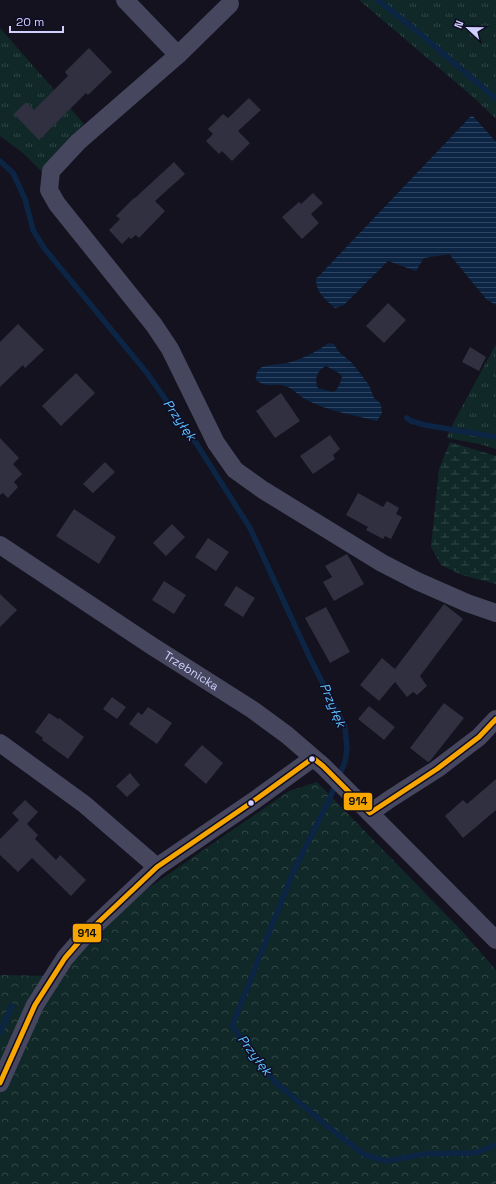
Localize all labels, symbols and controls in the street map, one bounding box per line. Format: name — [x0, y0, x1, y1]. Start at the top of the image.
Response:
scale bar — [10, 8, 63, 34]
north arrow — [448, 8, 488, 48]
text: 20 m — [16, 14, 44, 30]
text: N — [451, 18, 467, 30]
water label: Przyłęk — [160, 396, 202, 446]
street label: Trzebnicka — [161, 647, 222, 694]
water label: Przyłęk — [316, 680, 351, 732]
unlabelled marker — [307, 754, 317, 764]
line badge: 914 — [343, 792, 373, 811]
text: 914 — [349, 794, 367, 808]
unlabelled marker — [246, 798, 256, 808]
line badge: 914 — [72, 923, 102, 943]
text: 914 — [78, 926, 96, 940]
water label: Przyłęk — [234, 1031, 277, 1080]

